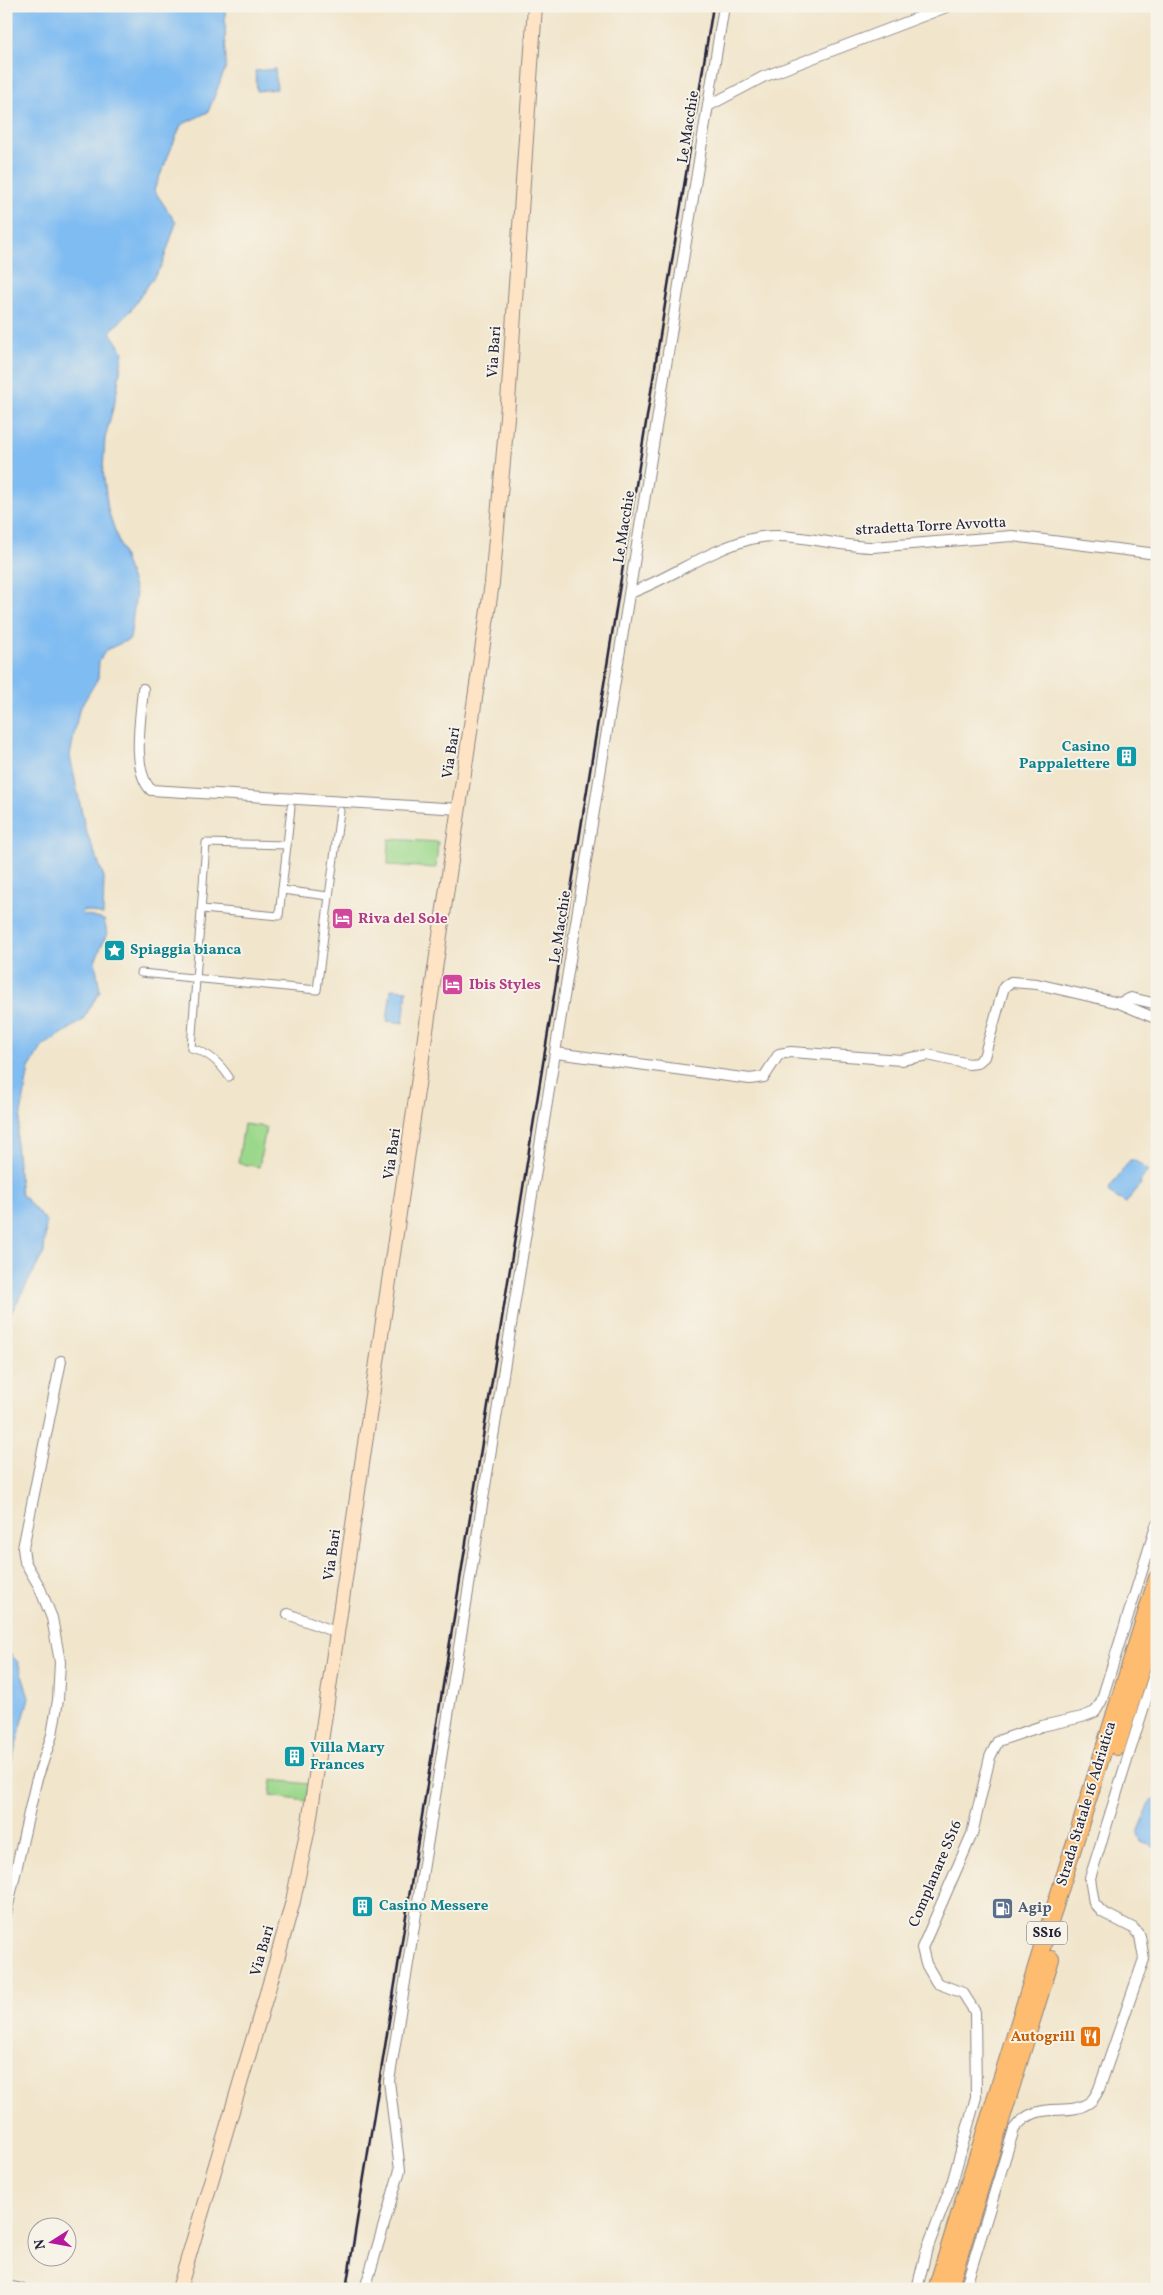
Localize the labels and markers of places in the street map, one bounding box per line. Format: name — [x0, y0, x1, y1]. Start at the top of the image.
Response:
place label: Casino Pappalettere — [1019, 737, 1110, 775]
building icon: Casino Pappalettere — [1114, 744, 1138, 768]
hotel icon: Riva del Sole — [330, 907, 354, 931]
place label: Riva del Sole — [358, 909, 448, 930]
place icon: Spiaggia bianca — [102, 938, 126, 962]
place label: Spiaggia bianca — [130, 940, 241, 961]
hotel icon: Ibis Styles — [441, 973, 465, 997]
place label: Ibis Styles — [469, 975, 541, 996]
place label: Villa Mary Frances — [310, 1738, 385, 1776]
building icon: Villa Mary Frances — [282, 1745, 306, 1769]
building icon: Casino Messere — [351, 1894, 375, 1918]
place label: Casino Messere — [379, 1896, 489, 1917]
fuel station icon: Agip — [990, 1896, 1014, 1920]
place label: Agip — [1018, 1898, 1052, 1919]
restaurant icon: Autogrill — [1079, 2025, 1103, 2049]
place label: Autogrill — [1011, 2027, 1075, 2048]

